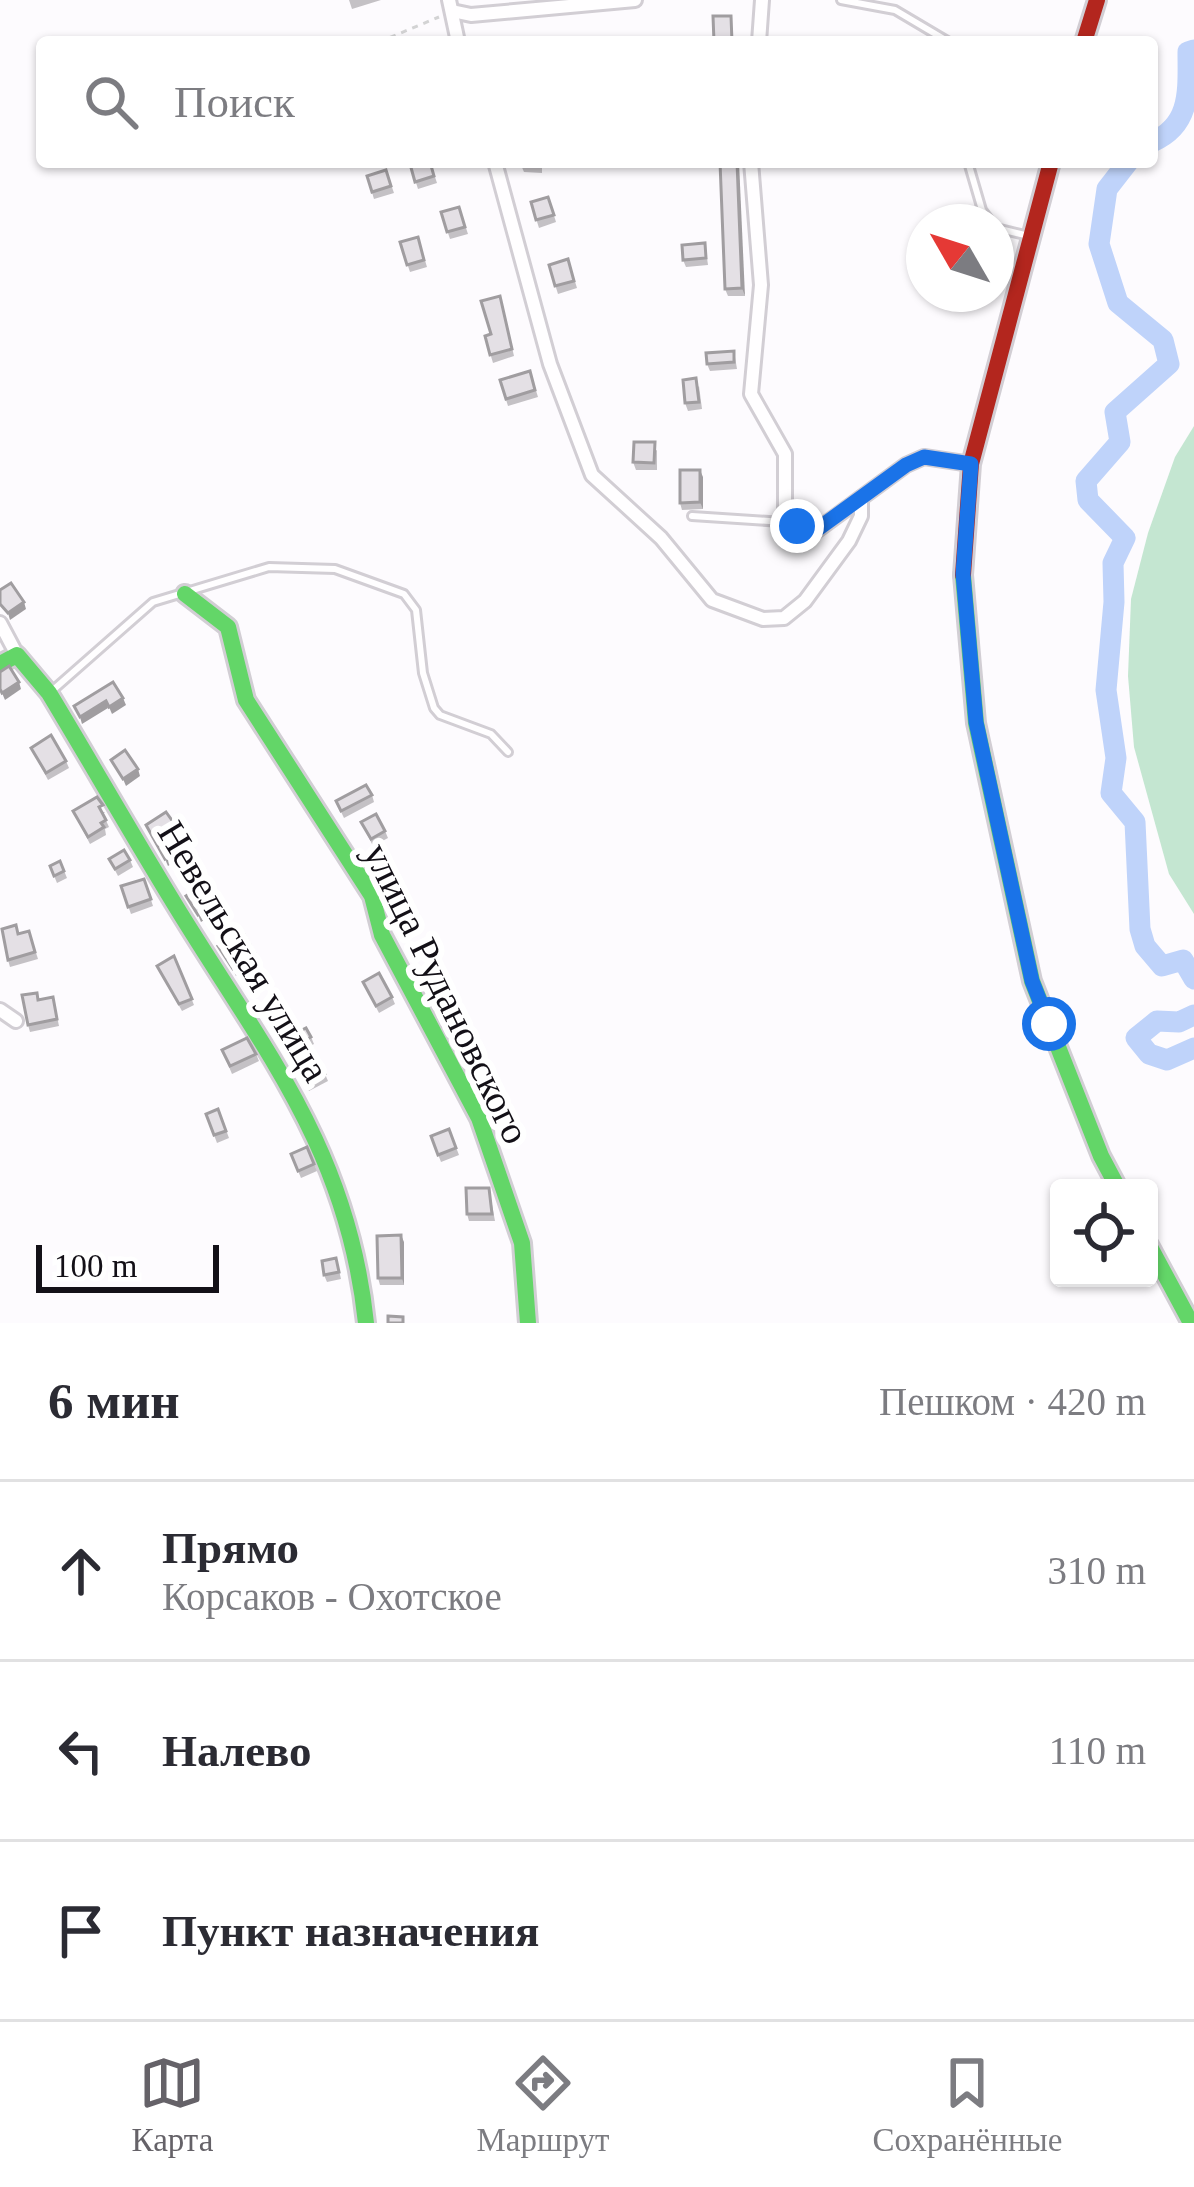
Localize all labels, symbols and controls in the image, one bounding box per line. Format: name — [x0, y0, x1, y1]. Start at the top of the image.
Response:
search box — [36, 36, 1158, 168]
icon: search — [78, 69, 144, 135]
text: Поиск — [174, 77, 295, 127]
north arrow — [906, 204, 1014, 312]
route end — [770, 499, 824, 553]
street label: Невельская улица — [149, 813, 338, 1089]
street label: улица Рудановского — [355, 836, 538, 1151]
route start — [1022, 997, 1076, 1051]
map controls — [1050, 1179, 1158, 1287]
button: locate — [1050, 1179, 1158, 1287]
scale bar — [36, 1239, 219, 1292]
text: 100 m — [54, 1248, 137, 1284]
text: 6 мин — [48, 1373, 180, 1429]
text: Пешком · 420 m — [879, 1380, 1146, 1423]
text: Прямо — [162, 1523, 299, 1573]
icon: ahead — [48, 1538, 114, 1604]
text: 310 m — [1047, 1549, 1146, 1592]
text: Корсаков - Охотское — [162, 1575, 502, 1618]
icon: left — [48, 1718, 114, 1784]
text: Налево — [162, 1726, 312, 1776]
text: 110 m — [1049, 1729, 1146, 1772]
icon: arrive — [48, 1898, 114, 1964]
text: Пункт назначения — [162, 1906, 539, 1956]
tab: Карта — [132, 2050, 213, 2159]
tab: Маршрут — [477, 2050, 609, 2159]
tab: Сохранённые — [873, 2050, 1062, 2159]

